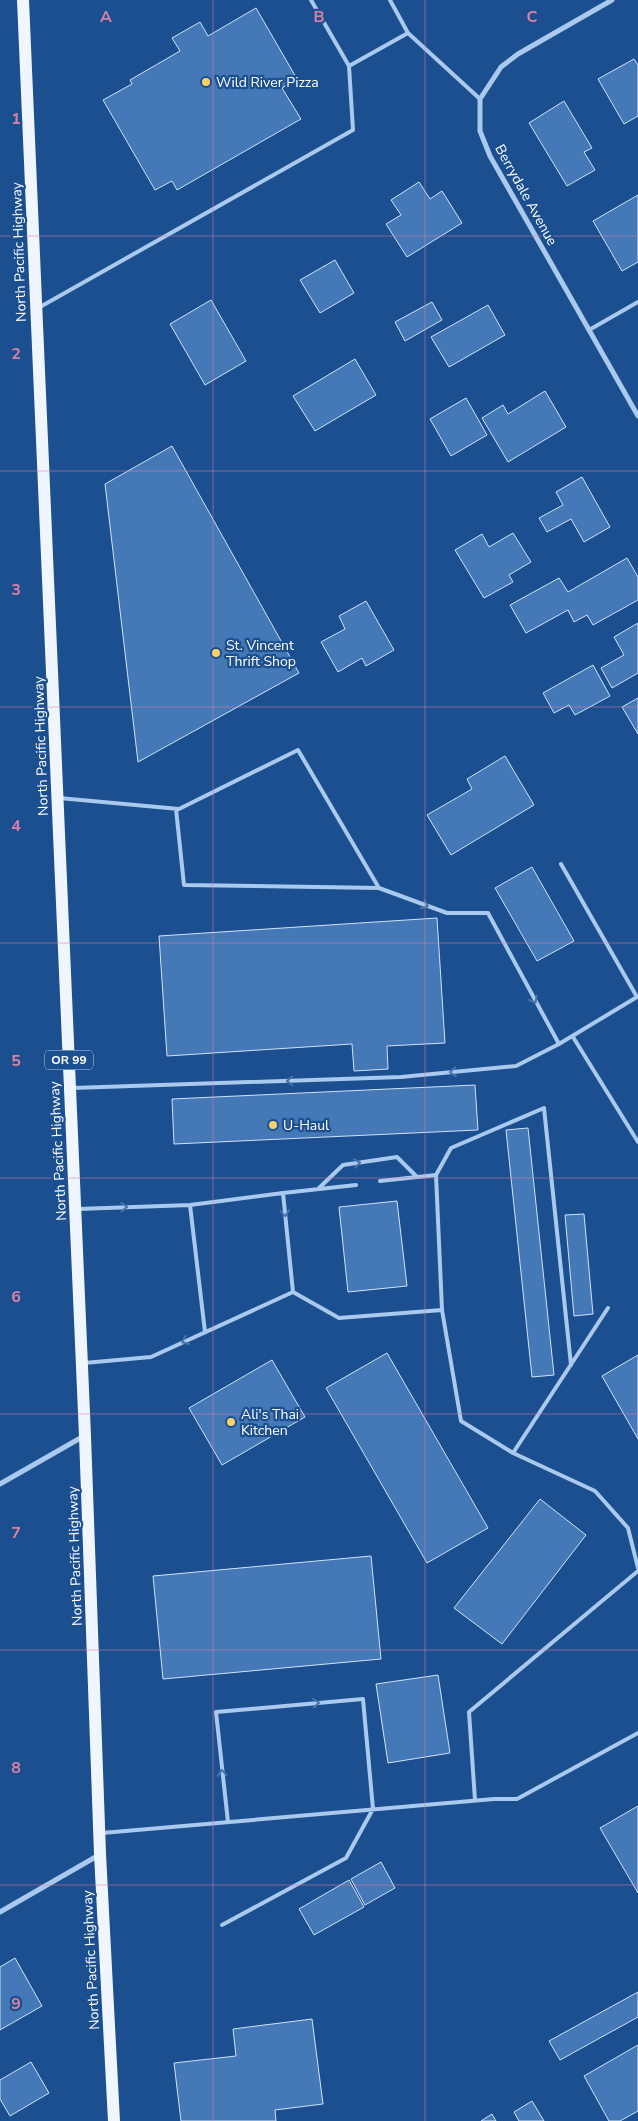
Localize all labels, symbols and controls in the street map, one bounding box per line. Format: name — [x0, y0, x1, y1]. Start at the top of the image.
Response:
text: A — [100, 6, 112, 28]
text: B — [313, 6, 325, 28]
text: C — [527, 6, 538, 28]
place label: Wild River Pizza — [216, 73, 319, 92]
marker: Wild River Pizza — [200, 76, 212, 88]
text: 1 — [11, 108, 21, 130]
street label: Berrydale Avenue — [490, 141, 562, 249]
street label: North Pacific Highway — [7, 181, 31, 322]
text: 2 — [11, 343, 21, 365]
text: 3 — [11, 579, 21, 601]
place label: St. Vincent Thrift Shop — [226, 636, 296, 671]
marker: St. Vincent Thrift Shop — [210, 647, 222, 659]
street label: North Pacific Highway — [29, 675, 53, 816]
text: 4 — [11, 815, 21, 837]
one-way arrow — [420, 899, 429, 909]
one-way arrow — [528, 994, 538, 1003]
text: 5 — [11, 1050, 21, 1072]
road number: OR 99 — [45, 1050, 93, 1070]
one-way arrow — [448, 1066, 456, 1077]
one-way arrow — [286, 1075, 294, 1086]
street label: North Pacific Highway — [45, 1080, 71, 1221]
place label: U-Haul — [283, 1116, 330, 1135]
marker: U-Haul — [267, 1119, 279, 1131]
one-way arrow — [353, 1158, 361, 1169]
one-way arrow — [121, 1202, 129, 1213]
one-way arrow — [279, 1210, 290, 1218]
text: 6 — [11, 1286, 21, 1308]
one-way arrow — [181, 1335, 190, 1346]
place label: Ali's Thai Kitchen — [241, 1405, 299, 1440]
marker: Ali's Thai Kitchen — [225, 1416, 237, 1428]
street label: North Pacific Highway — [63, 1485, 87, 1626]
text: 7 — [11, 1522, 21, 1544]
one-way arrow — [312, 1698, 320, 1709]
text: 8 — [11, 1757, 21, 1779]
one-way arrow — [217, 1769, 228, 1777]
street label: North Pacific Highway — [78, 1889, 104, 2030]
text: 9 — [11, 1993, 21, 2015]

